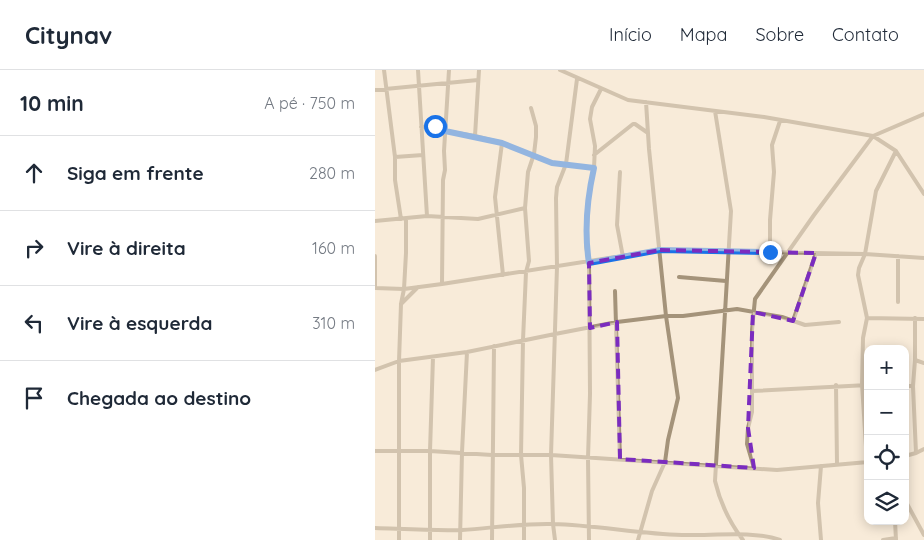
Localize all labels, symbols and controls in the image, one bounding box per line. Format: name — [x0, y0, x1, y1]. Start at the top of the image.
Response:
text: Citynav — [25, 20, 112, 50]
text: Início — [609, 23, 652, 46]
text: Mapa — [680, 23, 727, 46]
text: Sobre — [755, 23, 804, 46]
text: Contato — [832, 23, 899, 46]
text: 10 min — [20, 90, 84, 116]
text: A pé · 750 m — [264, 93, 355, 113]
route start — [424, 115, 447, 138]
icon: ahead — [20, 159, 48, 187]
text: Siga em frente — [67, 161, 204, 185]
text: 280 m — [309, 163, 355, 183]
icon: right — [20, 234, 48, 262]
text: Vire à direita — [67, 236, 186, 260]
text: 160 m — [312, 238, 355, 258]
route end — [759, 241, 782, 264]
icon: left — [20, 309, 48, 337]
text: Vire à esquerda — [67, 311, 212, 335]
text: 310 m — [312, 313, 355, 333]
map controls — [864, 345, 909, 525]
button: + — [864, 345, 909, 390]
icon: arrive — [20, 384, 48, 412]
text: Chegada ao destino — [67, 386, 251, 410]
button: − — [864, 390, 909, 435]
button: locate — [864, 435, 909, 480]
button: layers — [864, 480, 909, 525]

